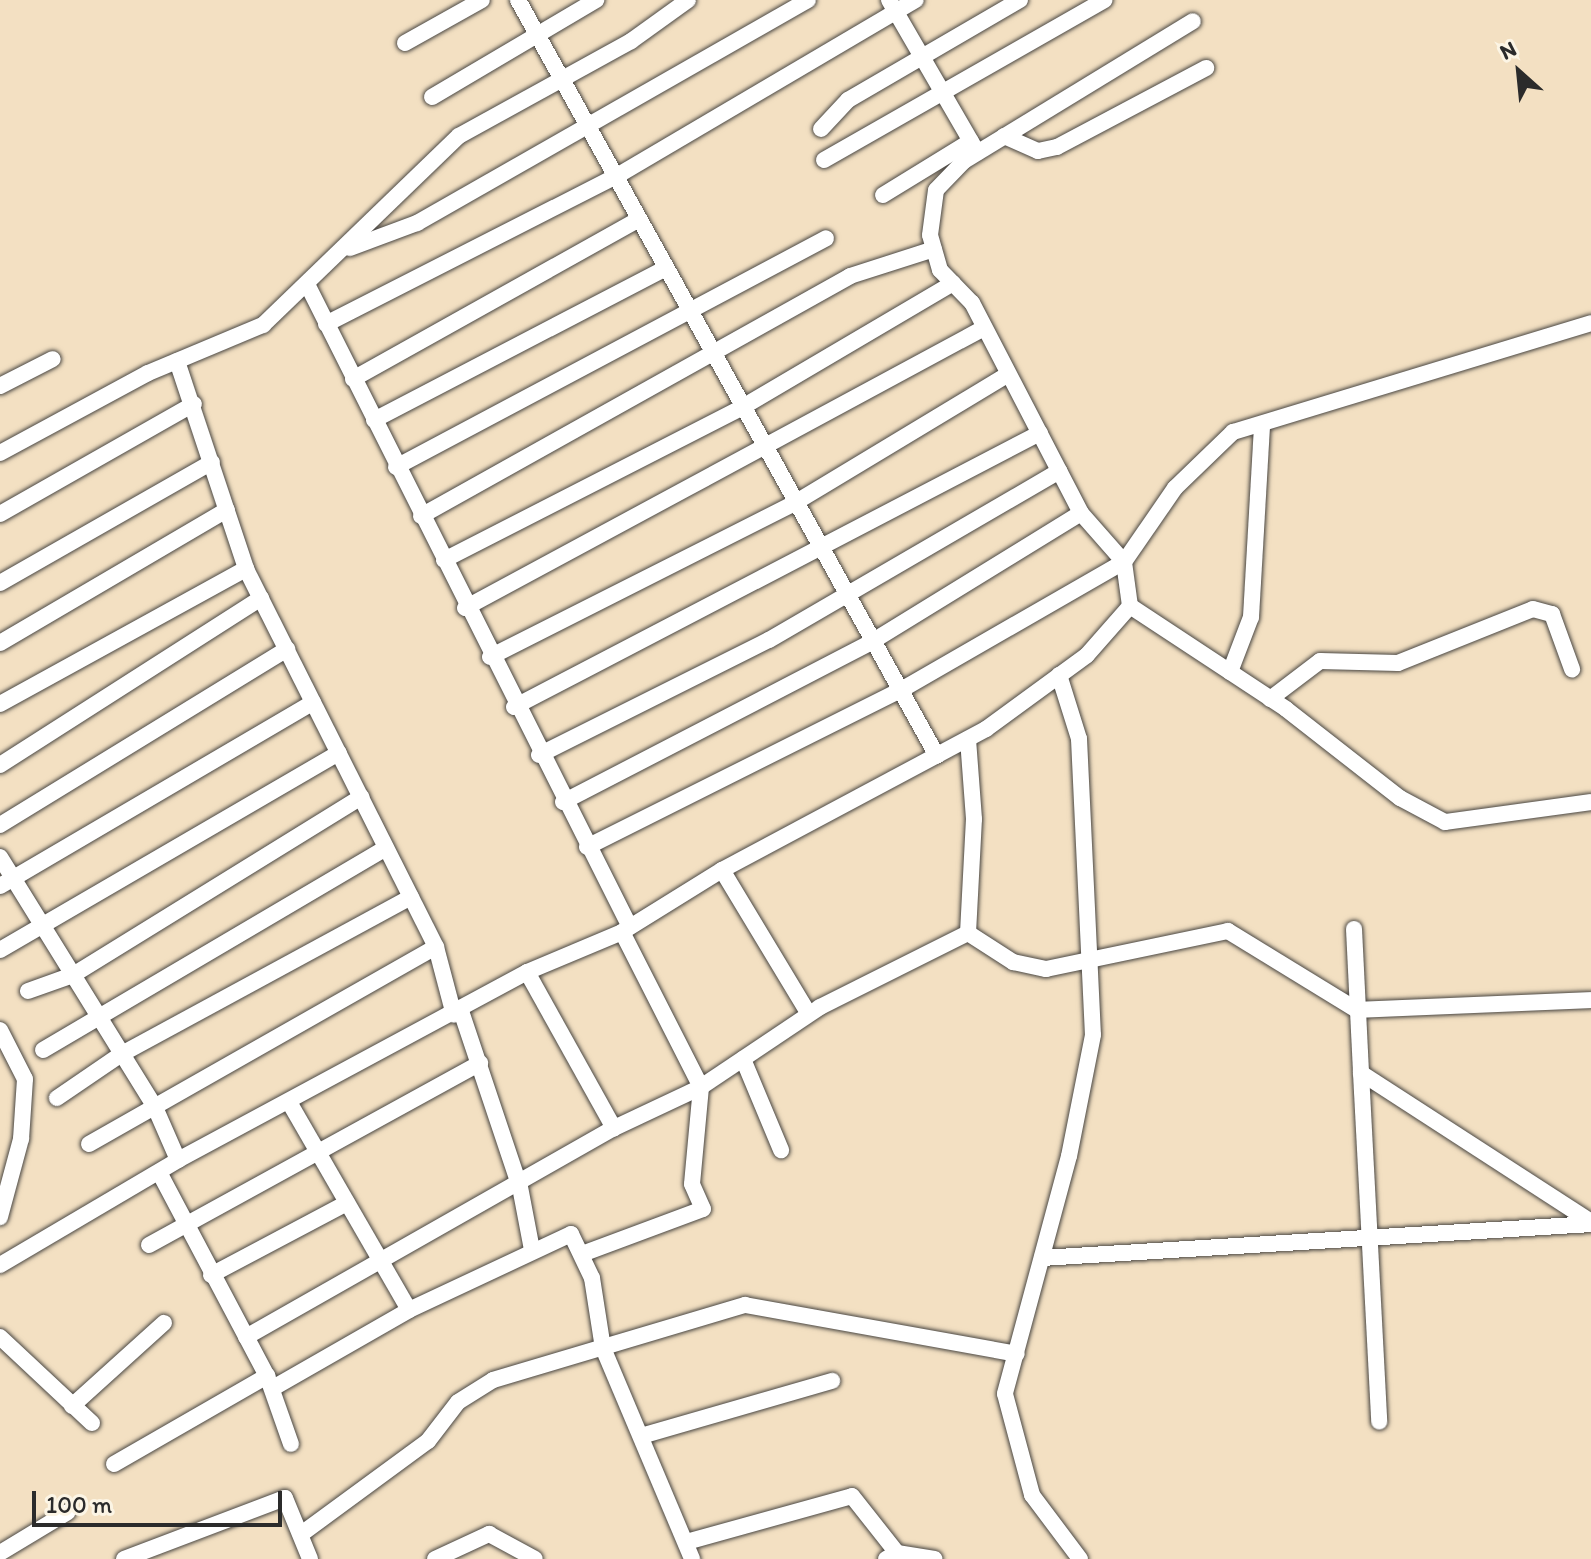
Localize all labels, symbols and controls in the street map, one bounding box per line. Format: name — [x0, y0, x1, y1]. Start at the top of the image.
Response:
north arrow — [1479, 32, 1559, 112]
text: N — [1495, 35, 1521, 66]
scale bar — [36, 1475, 286, 1525]
text: 100 m — [46, 1490, 112, 1519]

